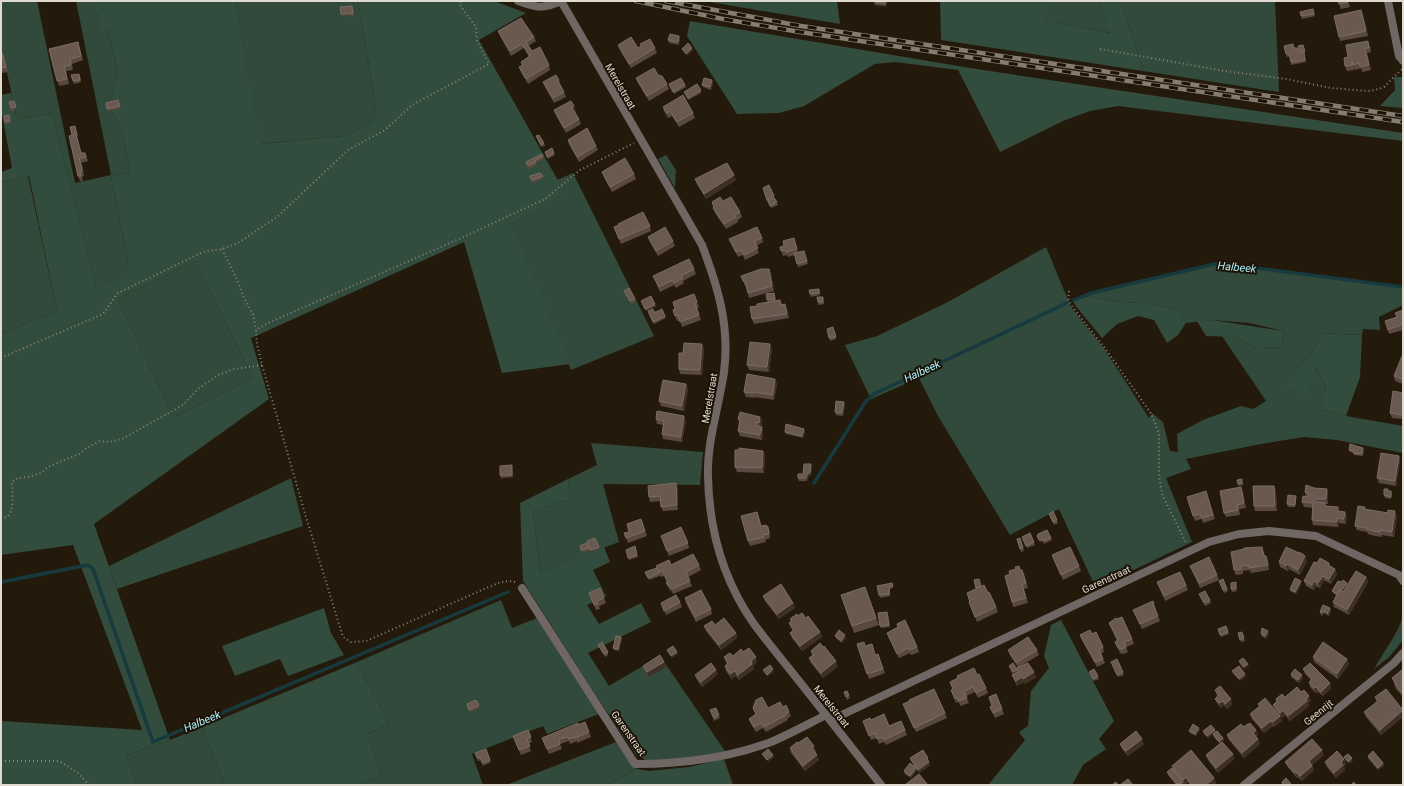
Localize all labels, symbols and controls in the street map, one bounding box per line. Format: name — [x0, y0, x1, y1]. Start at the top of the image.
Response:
street label: Merelstraat — [603, 61, 638, 111]
water label: Halbeek — [1217, 259, 1257, 276]
water label: Halbeek — [902, 357, 943, 386]
street label: Merelstraat — [700, 372, 719, 424]
street label: Garenstraat — [1080, 563, 1132, 595]
street label: Merelstraat — [811, 683, 852, 730]
street label: Geenrijt — [1301, 697, 1335, 727]
water label: Halbeek — [182, 708, 223, 735]
street label: Garenstraat — [609, 709, 648, 758]

